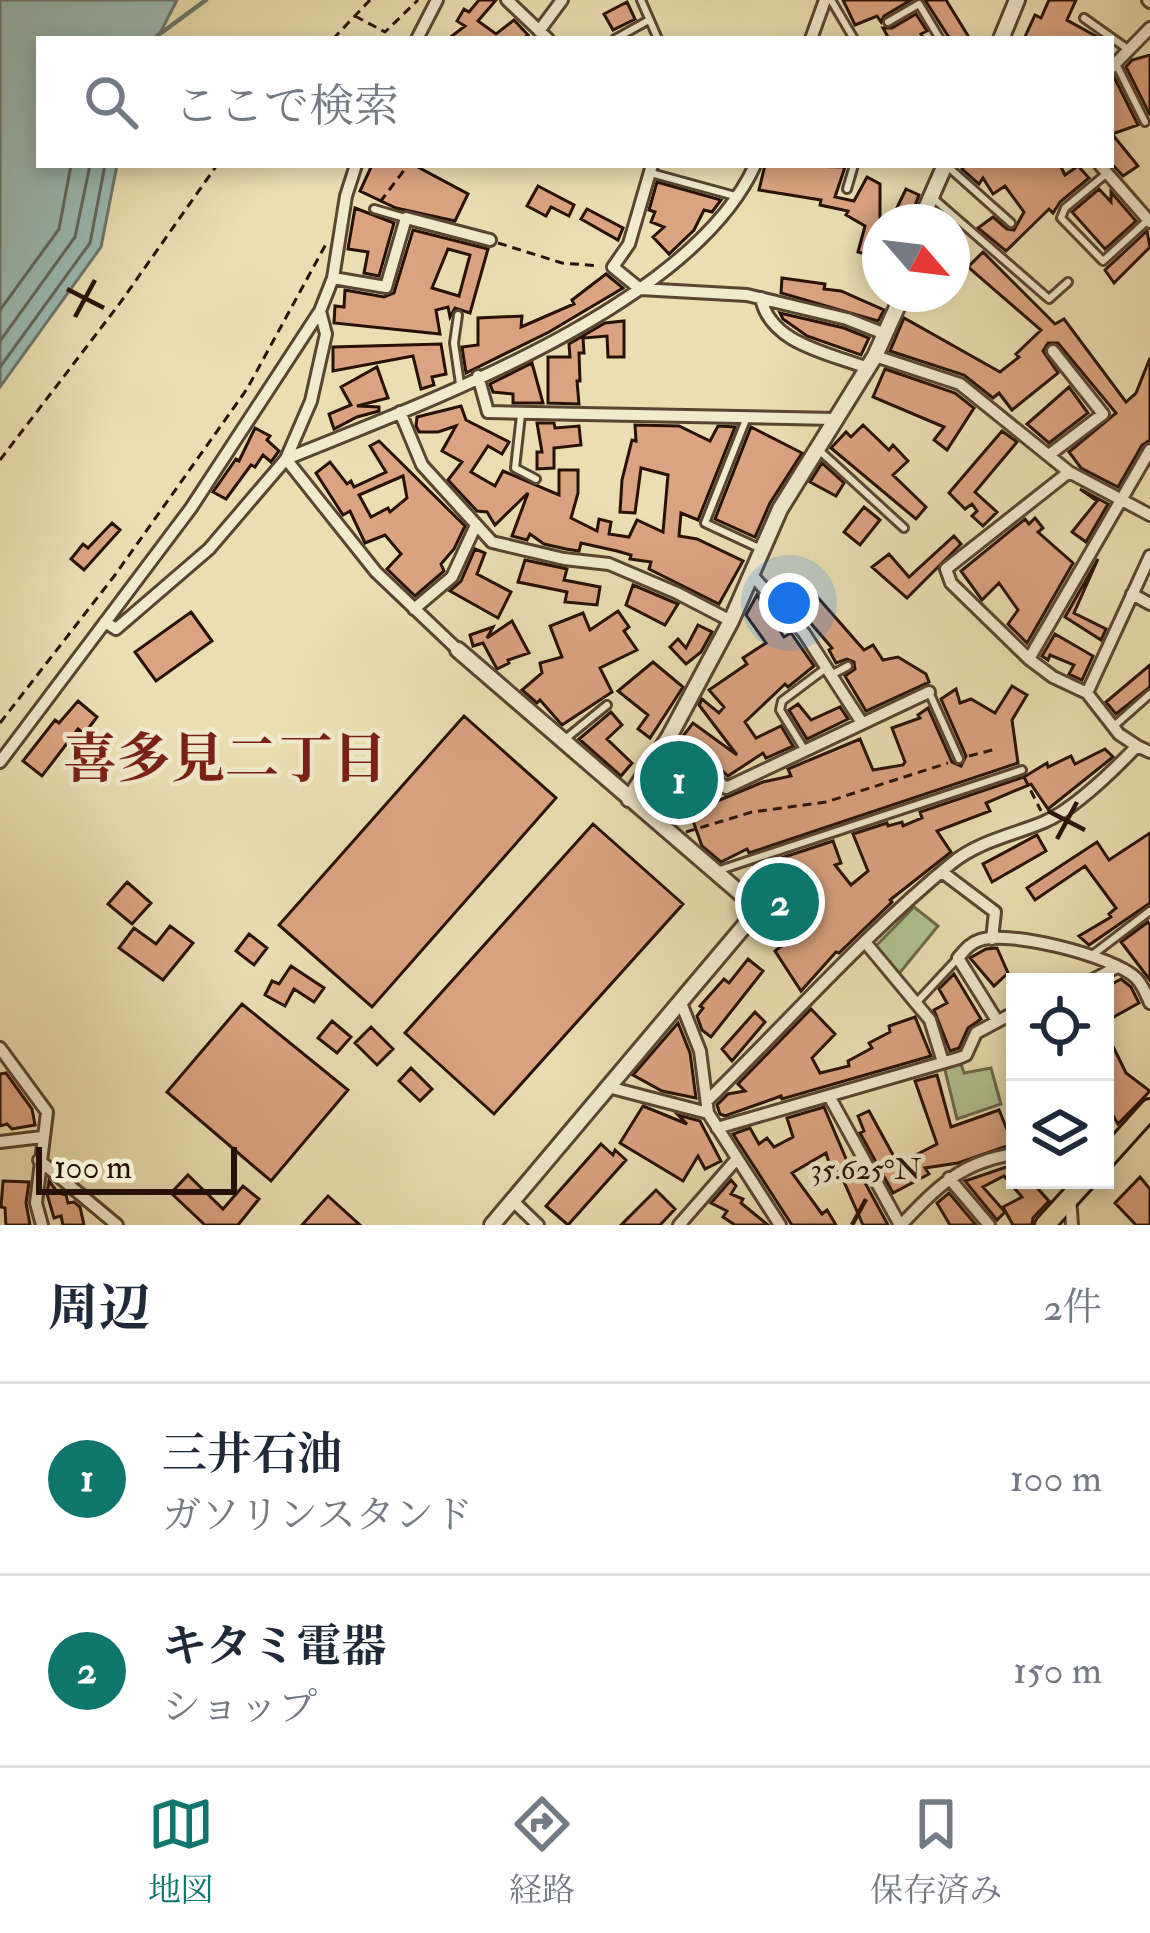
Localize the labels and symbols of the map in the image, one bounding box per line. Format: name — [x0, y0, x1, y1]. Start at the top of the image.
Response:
north arrow — [862, 204, 970, 312]
your location — [759, 573, 819, 633]
district label: 喜多見二丁目 — [63, 726, 387, 794]
pin: 1 — [640, 735, 718, 825]
pin: 2 — [741, 857, 819, 947]
scale bar — [36, 1141, 237, 1194]
text: 35.625°N — [811, 1151, 922, 1188]

